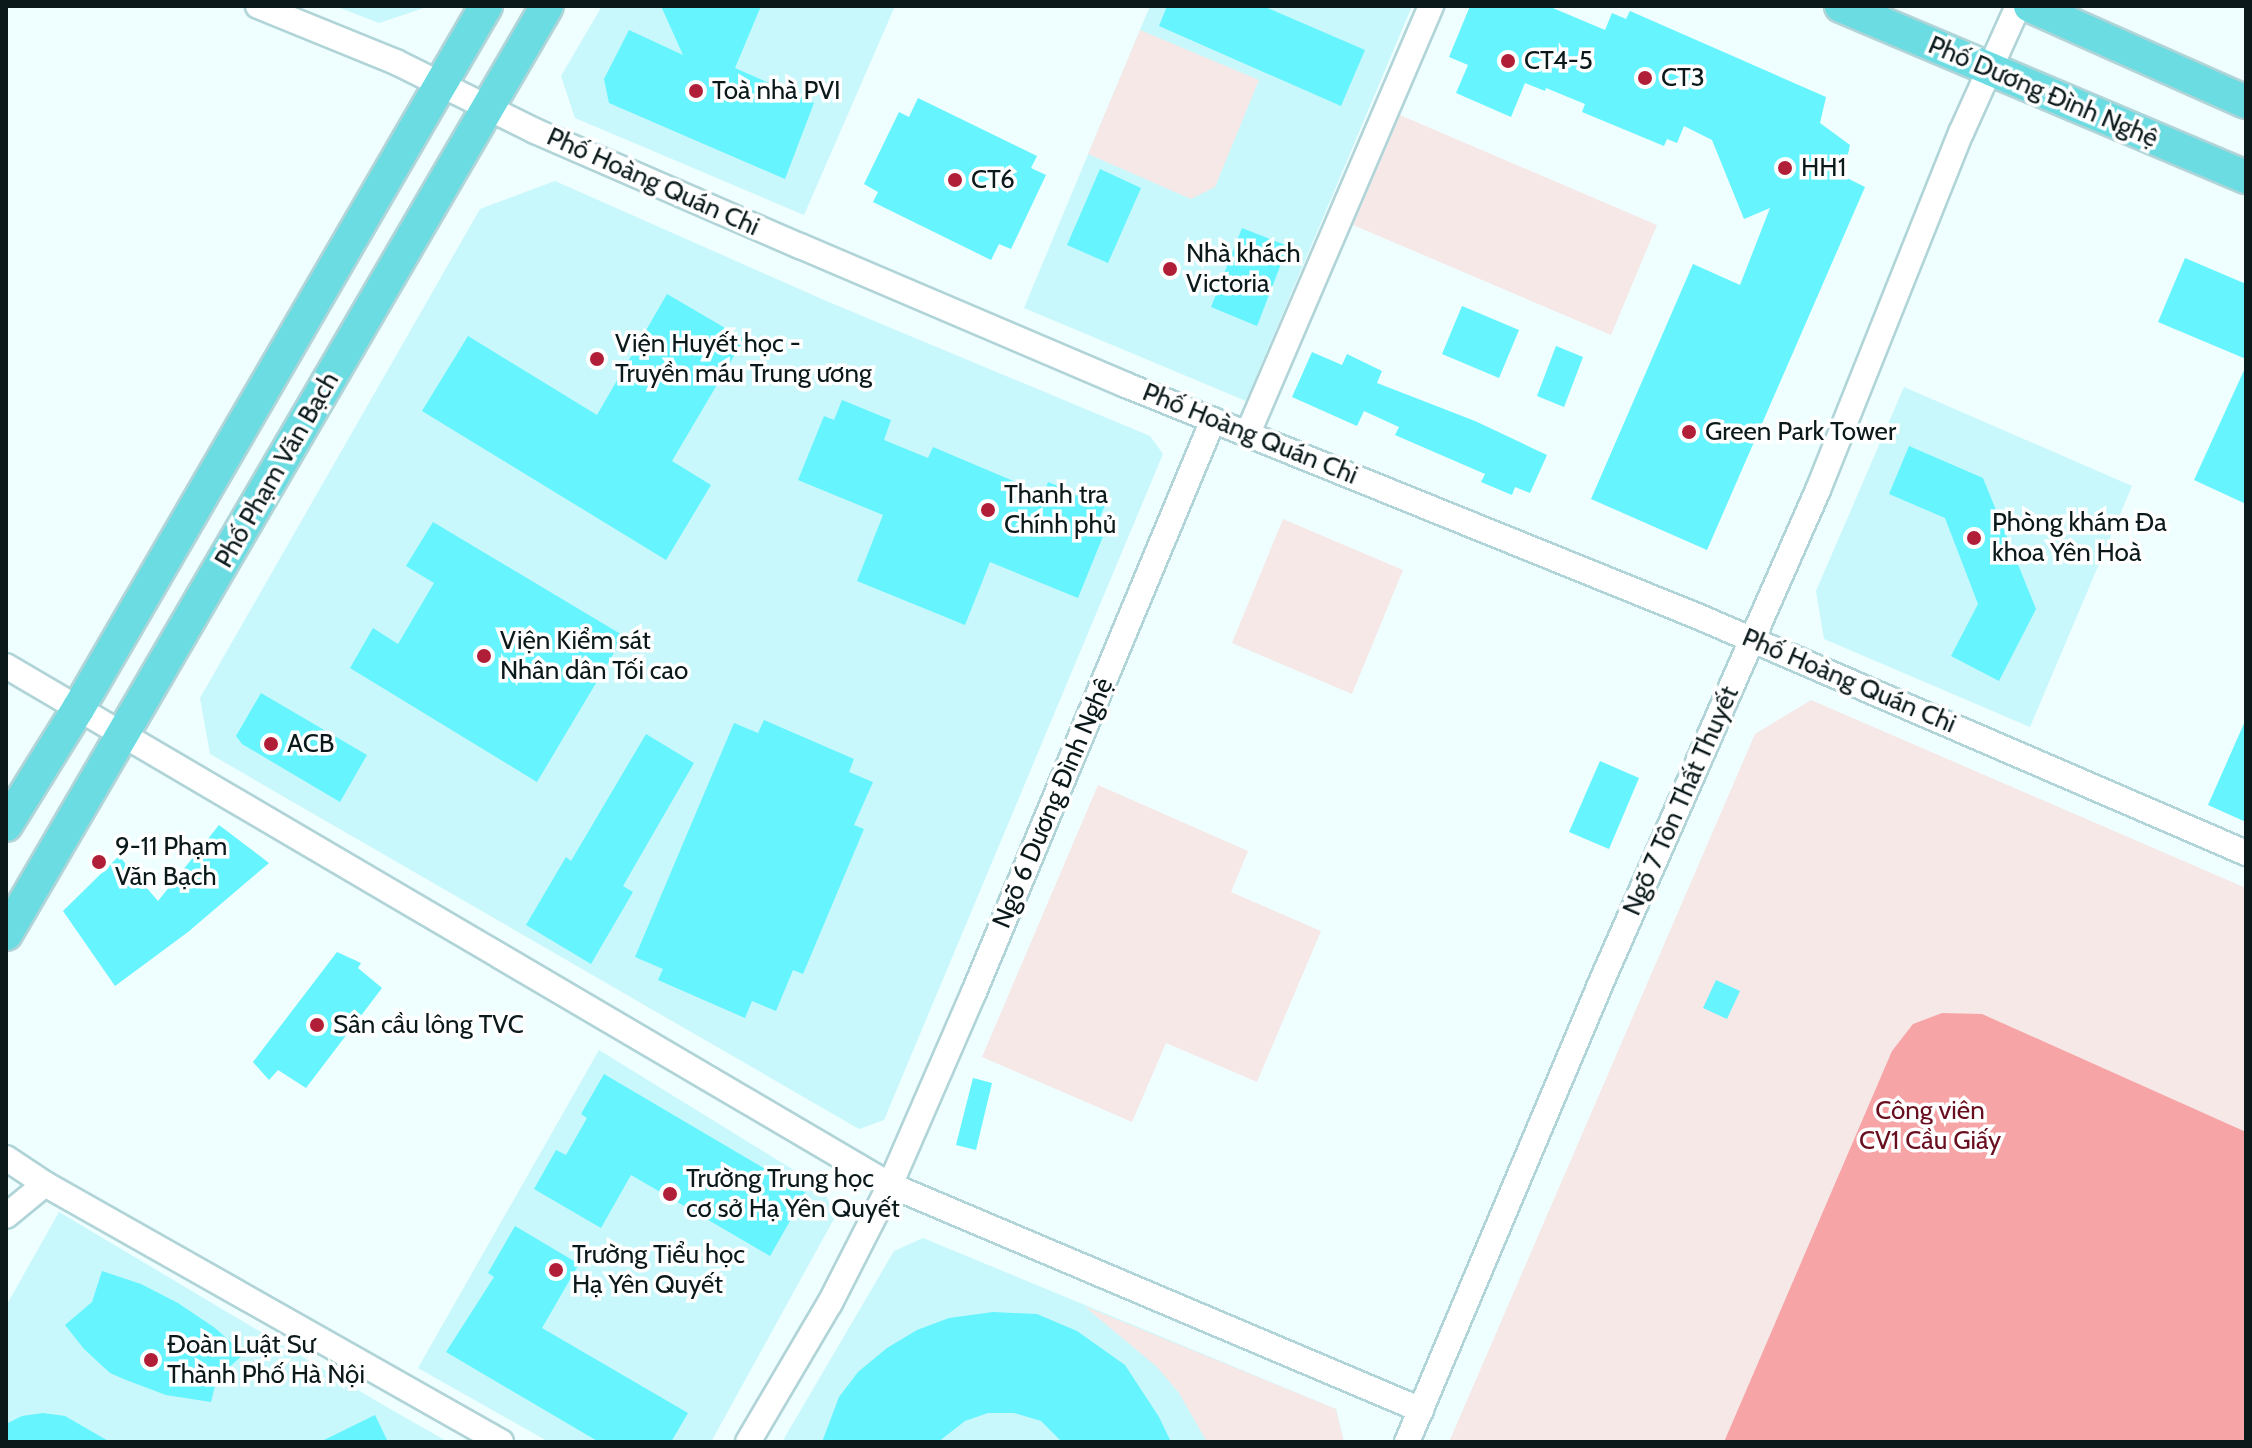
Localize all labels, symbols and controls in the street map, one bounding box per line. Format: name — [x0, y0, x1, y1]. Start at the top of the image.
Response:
street label: Phố Dương Đình Nghệ — [1924, 30, 2162, 154]
place label: CT4-5 — [1524, 45, 1593, 77]
marker: CT4-5 — [1499, 52, 1517, 70]
place label: CT3 — [1661, 62, 1705, 94]
marker: CT3 — [1636, 69, 1654, 87]
place label: Toà nhà PVI — [712, 75, 841, 107]
marker: Toà nhà PVI — [687, 82, 705, 100]
street label: Phố Hoàng Quán Chi — [542, 121, 764, 243]
place label: HH1 — [1801, 152, 1846, 184]
marker: HH1 — [1776, 159, 1794, 177]
place label: CT6 — [971, 164, 1015, 196]
marker: CT6 — [946, 171, 964, 189]
place label: Nhà khách Victoria — [1186, 238, 1301, 300]
marker: Nhà khách Victoria — [1161, 260, 1179, 278]
place label: Viện Huyết học - Truyền máu Trung ương — [615, 328, 872, 390]
marker: Viện Huyết học - Truyền máu Trung ương — [586, 348, 608, 370]
street label: Phố Phạm Văn Bạch — [208, 367, 346, 573]
street label: Phố Hoàng Quán Chi — [1138, 377, 1362, 491]
place label: Green Park Tower — [1705, 416, 1896, 448]
marker: Green Park Tower — [1680, 423, 1698, 441]
place label: Thanh tra Chính phủ — [1004, 479, 1116, 540]
marker: Thanh tra Chính phủ — [979, 501, 997, 519]
place label: Phòng khám Đa khoa Yên Hoà — [1992, 507, 2167, 568]
marker: Phòng khám Đa khoa Yên Hoà — [1963, 527, 1985, 549]
street label: Phố Hoàng Quán Chi — [1737, 622, 1961, 740]
place label: Viện Kiểm sát Nhân dân Tối cao — [500, 625, 688, 686]
marker: Viện Kiểm sát Nhân dân Tối cao — [475, 647, 493, 665]
street label: Ngõ 6 Dương Đình Nghệ — [986, 673, 1120, 933]
street label: Ngõ 7 Tôn Thất Thuyết — [1616, 682, 1746, 920]
place label: ACB — [287, 728, 334, 760]
marker: ACB — [262, 735, 280, 753]
place label: 9-11 Phạm Văn Bạch — [115, 831, 227, 892]
marker: 9-11 Phạm Văn Bạch — [90, 853, 108, 871]
place label: Sân cầu lông TVC — [333, 1009, 524, 1041]
marker: Sân cầu lông TVC — [308, 1016, 326, 1034]
park label: Công viên CV1 Cầu Giấy — [1859, 1095, 2001, 1156]
place label: Trường Trung học cơ sở Hạ Yên Quyết — [686, 1163, 900, 1224]
marker: Trường Trung học cơ sở Hạ Yên Quyết — [661, 1185, 679, 1203]
place label: Trường Tiểu học Hạ Yên Quyết — [572, 1239, 745, 1300]
marker: Trường Tiểu học Hạ Yên Quyết — [547, 1261, 565, 1279]
place label: Đoàn Luật Sư Thành Phố Hà Nội — [167, 1329, 365, 1390]
marker: Đoàn Luật Sư Thành Phố Hà Nội — [142, 1351, 160, 1369]

